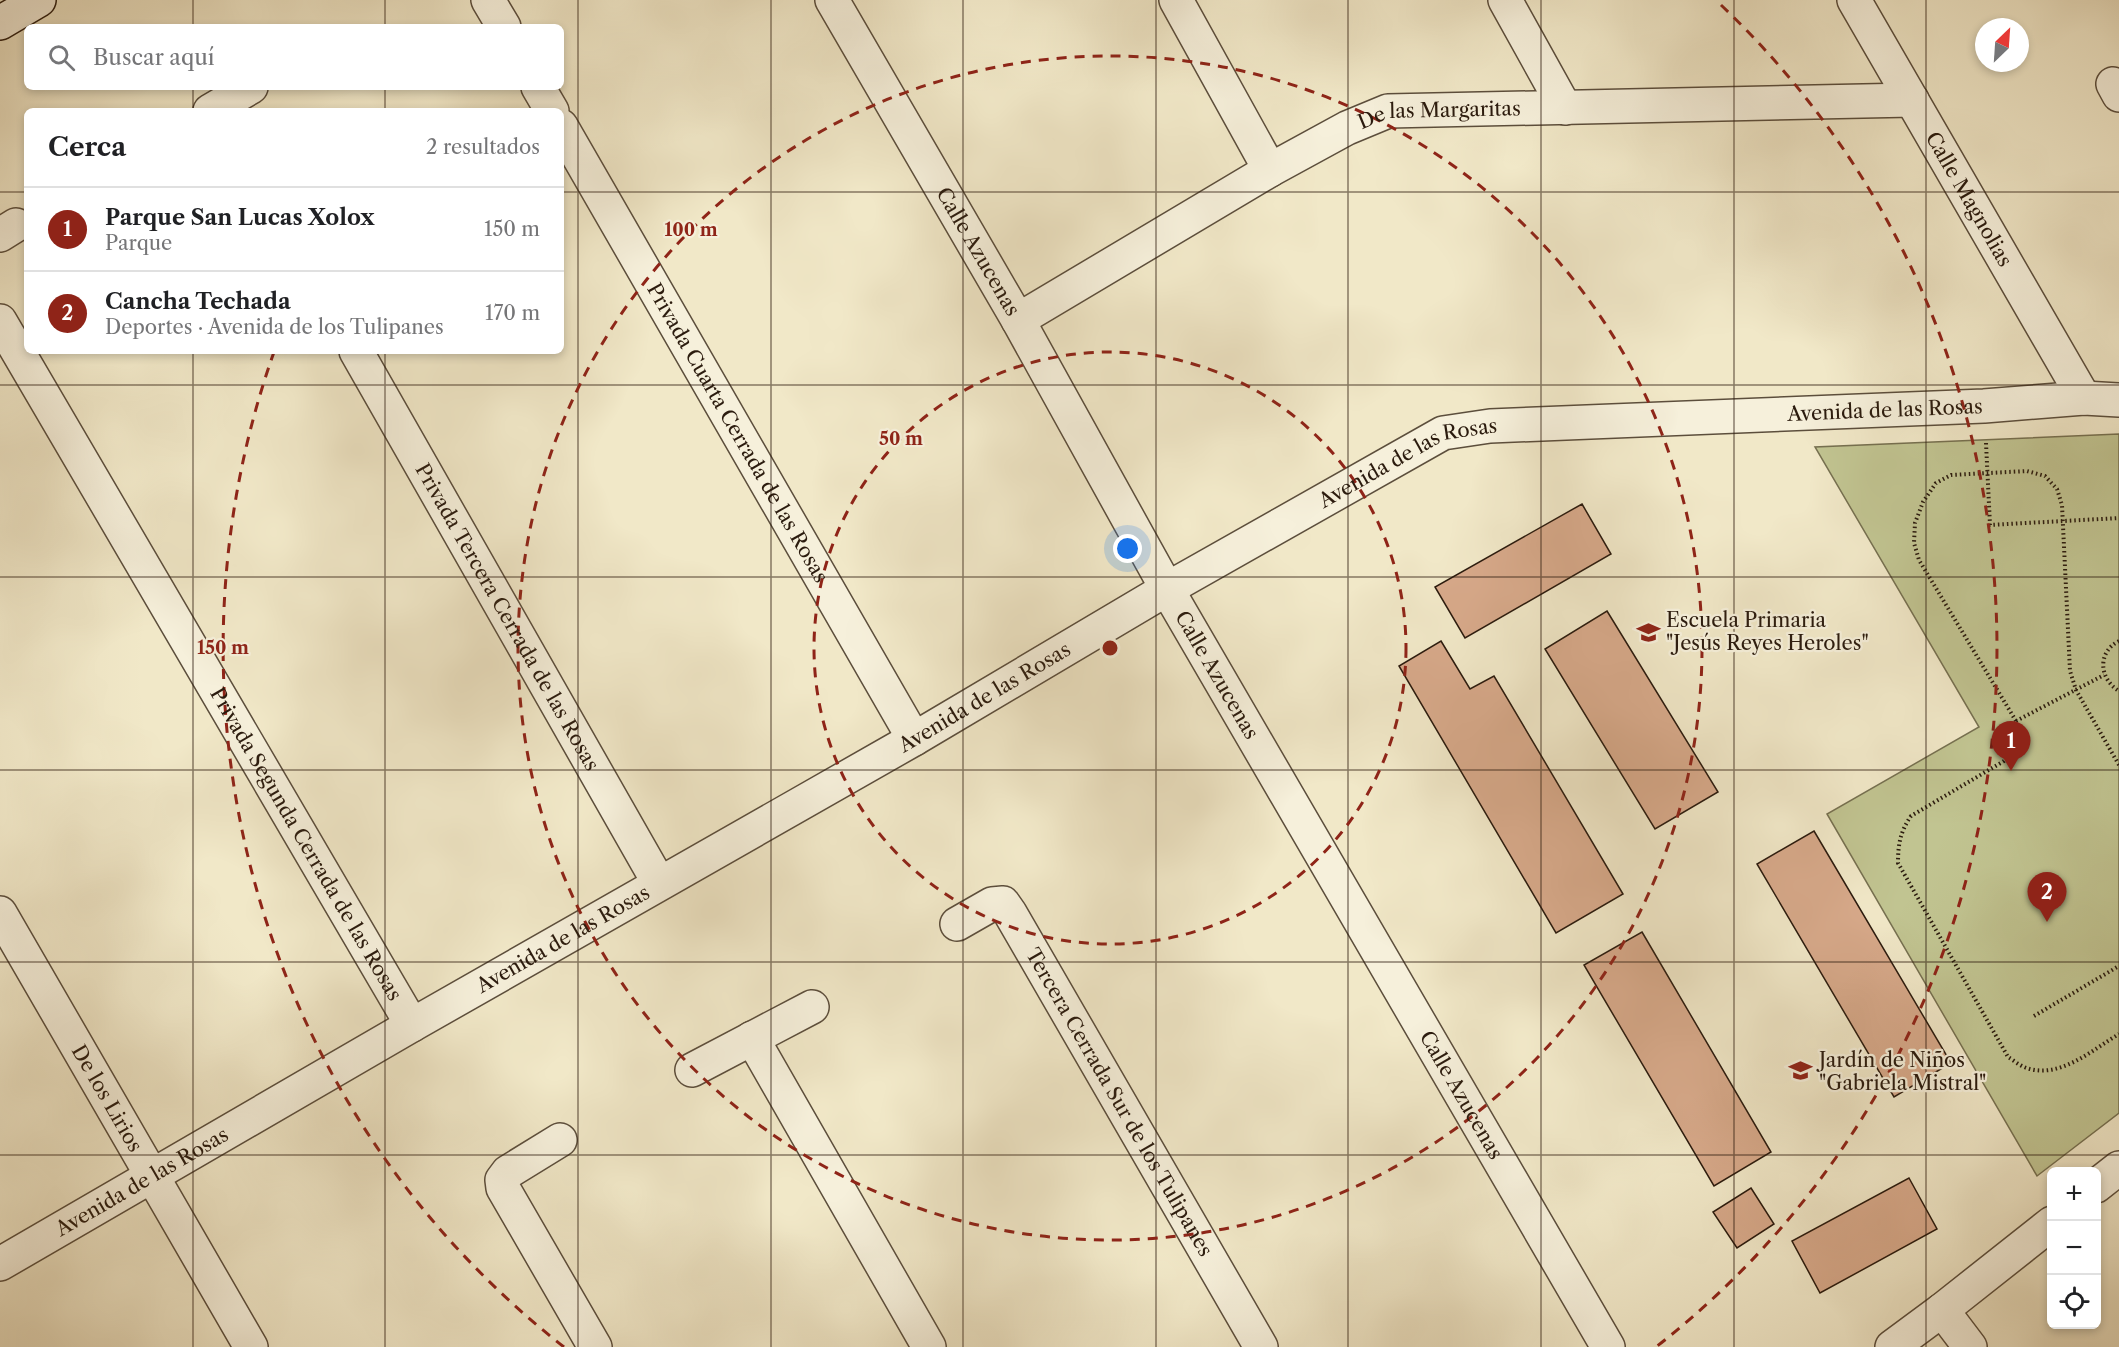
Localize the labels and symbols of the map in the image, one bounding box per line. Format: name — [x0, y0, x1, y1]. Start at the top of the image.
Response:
north arrow — [1975, 18, 2029, 72]
street label: De las Margaritas — [1354, 96, 1521, 134]
street label: Calle Magnolias — [1921, 127, 2017, 271]
street label: Calle Azucenas — [932, 183, 1025, 320]
text: 100 m — [664, 219, 718, 241]
street label: Privada Cuarta Cerrada de las Rosas — [642, 279, 833, 587]
street label: Avenida de las Rosas — [1786, 394, 1983, 426]
street label: Avenida de las Rosas — [1313, 414, 1498, 513]
text: 50 m — [879, 428, 923, 450]
street label: Privada Tercera Cerrada de las Rosas — [410, 459, 604, 775]
your location — [1113, 534, 1142, 563]
street label: Calle Azucenas — [1170, 606, 1264, 743]
place label: Escuela Primaria "Jesús Reyes Heroles" — [1666, 608, 1869, 655]
school or university icon: Escuela Primaria "Jesús Reyes Heroles" — [1635, 619, 1661, 645]
text: 150 m — [197, 637, 249, 659]
street label: Avenida de las Rosas — [893, 637, 1075, 758]
centre of rings — [1100, 638, 1120, 658]
street label: Privada Segunda Cerrada de las Rosas — [205, 683, 407, 1005]
pin: 1 — [1992, 722, 2030, 771]
pin: 2 — [2028, 872, 2066, 922]
street label: Avenida de las Rosas — [471, 880, 654, 998]
street label: Tercera Cerrada Sur de los Tulipanes — [1021, 944, 1218, 1261]
street label: Calle Azucenas — [1415, 1026, 1508, 1163]
street label: De los Lirios — [67, 1040, 148, 1156]
place label: Jardín de Niños "Gabriela Mistral" — [1816, 1048, 1986, 1095]
school or university icon: Jardín de Niños "Gabriela Mistral" — [1788, 1058, 1814, 1084]
street label: Avenida de las Rosas — [50, 1122, 232, 1242]

